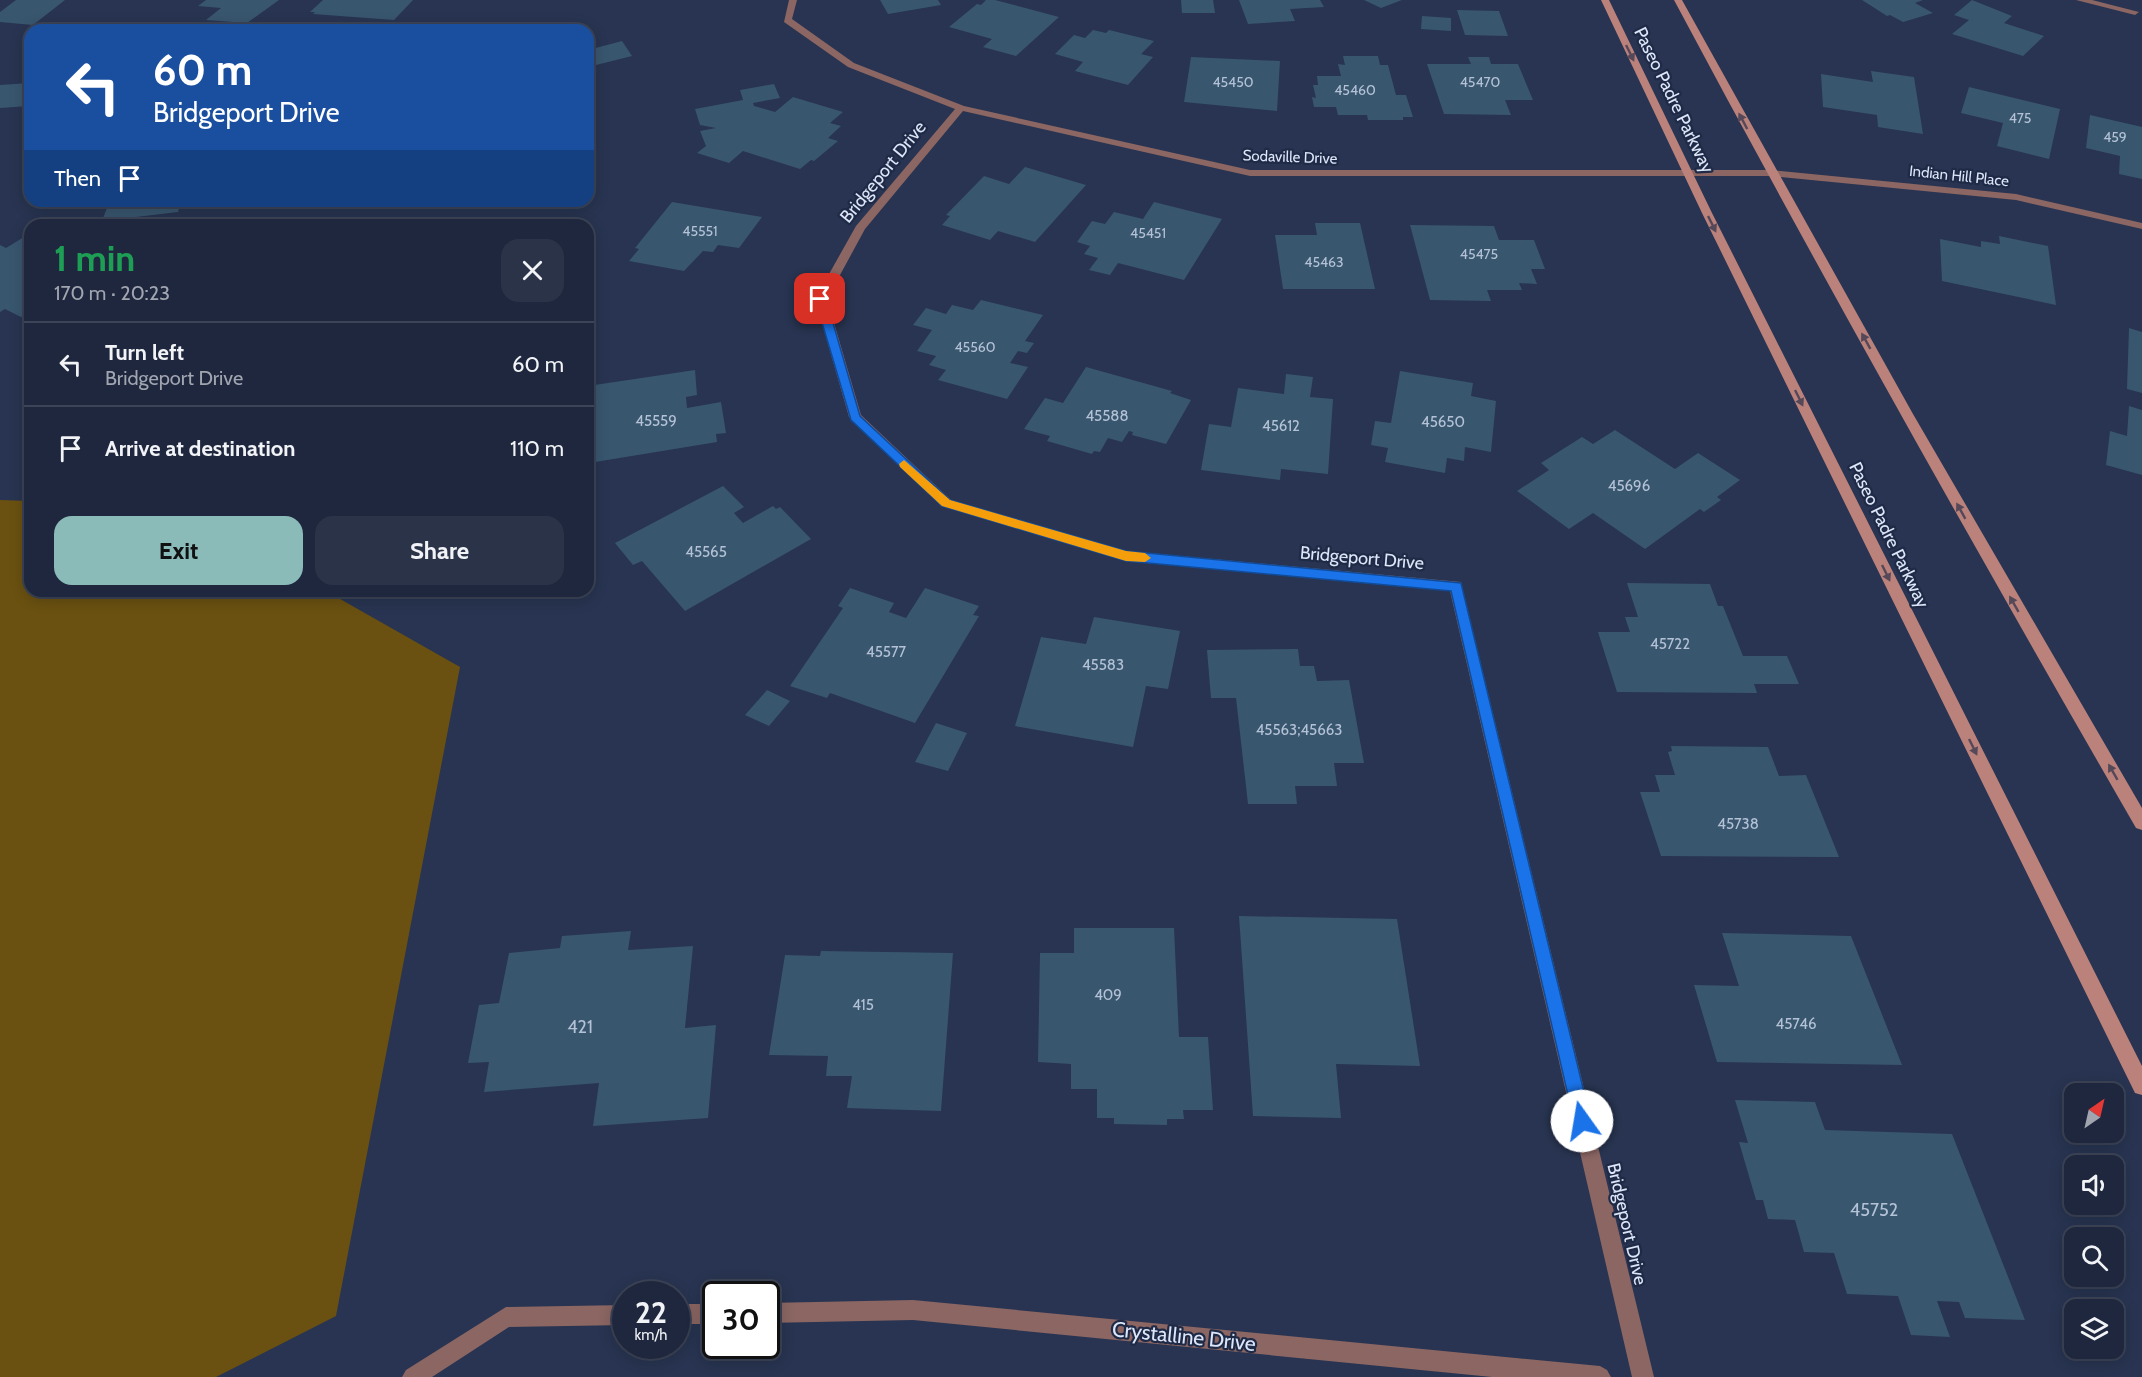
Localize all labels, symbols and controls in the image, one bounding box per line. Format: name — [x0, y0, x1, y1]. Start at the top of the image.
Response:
street label: Paseo Padre Parkway — [1629, 24, 1719, 176]
text: 60 m — [153, 44, 252, 96]
one-way arrow — [1625, 44, 1634, 61]
icon: left — [54, 48, 132, 126]
house number: 45450 — [1212, 73, 1254, 91]
house number: 45470 — [1460, 73, 1500, 91]
house number: 45460 — [1334, 81, 1376, 99]
text: Bridgeport Drive — [153, 96, 340, 129]
house number: 475 — [2009, 109, 2031, 127]
one-way arrow — [1738, 112, 1748, 129]
street label: Bridgeport Drive — [835, 117, 931, 227]
house number: 459 — [2103, 128, 2127, 146]
street label: Sodaville Drive — [1242, 146, 1338, 168]
icon: arrive — [113, 162, 146, 195]
street label: Indian Hill Place — [1908, 162, 2010, 190]
text: Then — [54, 165, 101, 192]
one-way arrow — [1708, 215, 1717, 232]
house number: 45551 — [682, 222, 718, 240]
house number: 45451 — [1130, 224, 1166, 242]
text: 1 min — [54, 236, 135, 280]
button: close — [501, 239, 564, 302]
house number: 45475 — [1460, 245, 1498, 263]
house number: 45463 — [1304, 253, 1344, 271]
pin — [794, 273, 845, 324]
text: 170 m · 20:23 — [54, 281, 170, 305]
icon: arrive — [803, 282, 836, 315]
one-way arrow — [1860, 333, 1871, 349]
house number: 45560 — [955, 338, 996, 356]
text: Turn left — [105, 339, 184, 366]
icon: left — [54, 348, 87, 381]
text: 60 m — [512, 351, 564, 378]
text: Bridgeport Drive — [105, 366, 243, 390]
one-way arrow — [1795, 390, 1804, 407]
house number: 45588 — [1085, 407, 1129, 425]
house number: 45559 — [635, 412, 677, 430]
house number: 45650 — [1421, 413, 1465, 431]
house number: 45612 — [1262, 417, 1300, 435]
icon: arrive — [54, 432, 87, 465]
text: Arrive at destination — [105, 435, 295, 462]
text: 110 m — [510, 435, 564, 462]
street label: Paseo Padre Parkway — [1844, 459, 1934, 611]
house number: 45696 — [1608, 477, 1650, 495]
one-way arrow — [1956, 502, 1966, 519]
button: Exit — [54, 516, 303, 585]
button: Share — [315, 516, 564, 585]
street label: Bridgeport Drive — [1299, 542, 1425, 574]
house number: 45565 — [685, 543, 727, 561]
one-way arrow — [1882, 564, 1891, 581]
one-way arrow — [2009, 596, 2020, 612]
house number: 45722 — [1650, 635, 1690, 653]
house number: 45577 — [866, 643, 906, 661]
house number: 45583 — [1082, 656, 1124, 674]
house number: 45563;45663 — [1256, 721, 1342, 739]
one-way arrow — [1969, 739, 1978, 756]
one-way arrow — [2107, 764, 2118, 780]
house number: 45738 — [1717, 815, 1759, 833]
house number: 409 — [1094, 986, 1122, 1004]
house number: 415 — [852, 996, 874, 1014]
house number: 45746 — [1776, 1015, 1817, 1033]
house number: 421 — [567, 1016, 593, 1038]
north arrow — [2064, 1083, 2124, 1143]
map controls — [2064, 1083, 2124, 1359]
position arrow — [1550, 1089, 1614, 1153]
button: sound — [2064, 1155, 2124, 1215]
street label: Bridgeport Drive — [1602, 1161, 1652, 1287]
house number: 45752 — [1850, 1199, 1898, 1221]
button: search — [2064, 1227, 2124, 1287]
speed limit sign: 30 — [702, 1281, 780, 1359]
text: 22 — [635, 1294, 667, 1331]
button: layers — [2064, 1299, 2124, 1359]
street label: Crystalline Drive — [1111, 1316, 1257, 1356]
text: km/h — [635, 1326, 667, 1344]

